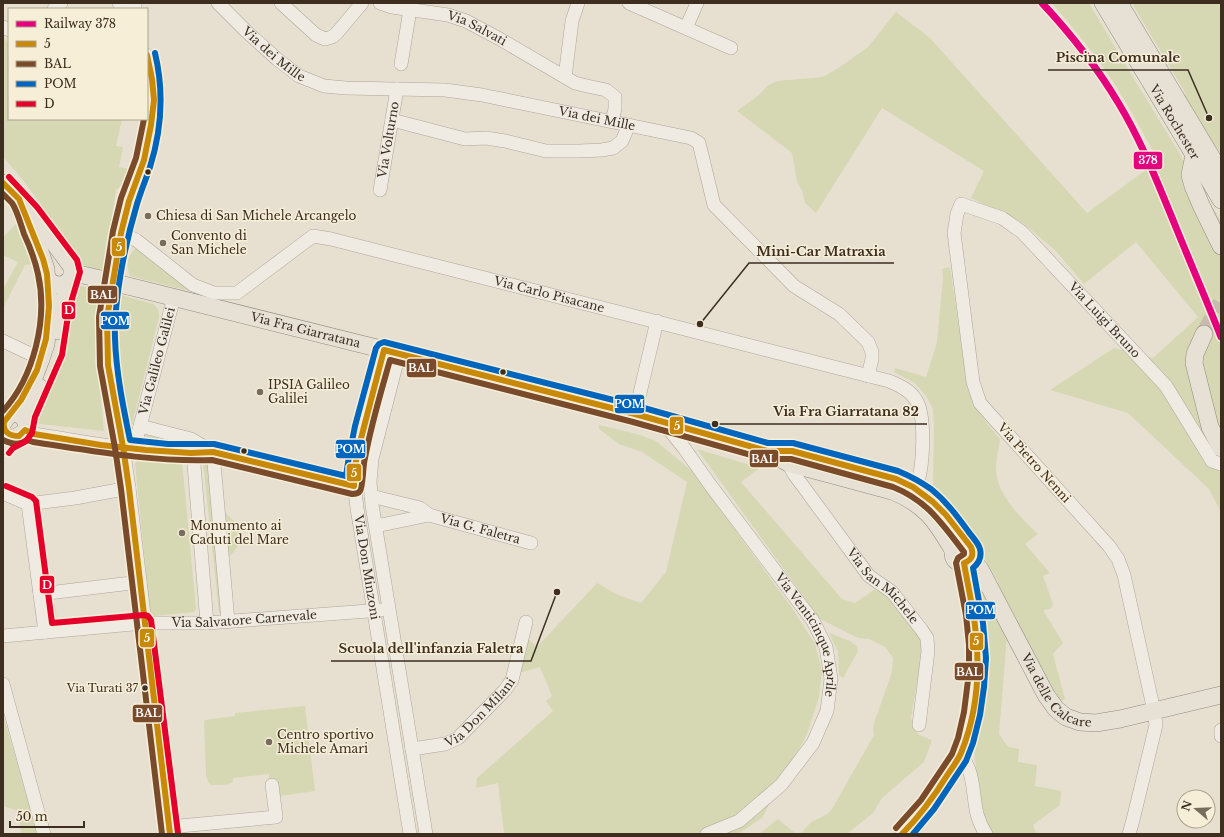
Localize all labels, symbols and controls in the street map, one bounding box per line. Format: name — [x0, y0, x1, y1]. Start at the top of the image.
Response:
street label: Via Salvati — [445, 7, 509, 48]
legend — [8, 8, 148, 120]
text: Railway 378 — [44, 16, 116, 31]
street label: Via dei Mille — [239, 23, 307, 85]
text: 5 — [44, 36, 51, 51]
callout: Piscina Comunale — [1048, 45, 1188, 70]
text: Piscina Comunale — [1056, 49, 1181, 66]
text: BAL — [44, 56, 71, 71]
text: POM — [44, 76, 77, 91]
street label: Via Rochester — [1146, 81, 1203, 162]
text: D — [44, 96, 55, 111]
street label: Via Volturno — [374, 100, 402, 180]
street label: Via dei Mille — [557, 103, 637, 133]
line badge: 378 — [1133, 151, 1163, 170]
text: 378 — [1138, 153, 1158, 167]
unlabelled marker — [143, 167, 153, 177]
place label: Chiesa di San Michele Arcangelo — [156, 208, 357, 223]
marker: Chiesa di San Michele Arcangelo — [143, 211, 153, 221]
place label: Convento di San Michele — [171, 228, 247, 257]
line badge: 5 — [111, 237, 126, 257]
marker: Convento di San Michele — [158, 238, 168, 248]
callout: Mini-Car Matraxia — [749, 238, 894, 263]
text: 5 — [116, 240, 123, 254]
text: Mini-Car Matraxia — [756, 243, 886, 260]
street label: Via Carlo Pisacane — [492, 273, 606, 315]
street label: Via Luigi Bruno — [1065, 278, 1144, 361]
line badge: BAL — [87, 285, 118, 304]
text: BAL — [90, 288, 117, 302]
line badge: D — [61, 301, 76, 320]
text: D — [64, 303, 74, 317]
street label: Via Galileo Galilei — [135, 305, 178, 417]
street label: Via Fra Giarratana — [248, 309, 362, 351]
line badge: POM — [100, 311, 130, 330]
text: POM — [100, 314, 131, 328]
line badge: BAL — [406, 358, 437, 378]
text: BAL — [408, 361, 435, 375]
unlabelled marker — [498, 367, 508, 377]
place label: IPSIA Galileo Galilei — [268, 377, 350, 406]
marker: IPSIA Galileo Galilei — [255, 387, 265, 397]
line badge: POM — [614, 394, 645, 414]
text: POM — [614, 397, 645, 411]
callout: Via Fra Giarratana 82 — [765, 399, 927, 424]
text: Via Fra Giarratana 82 — [772, 403, 919, 420]
line badge: 5 — [669, 416, 684, 435]
text: 5 — [674, 419, 681, 433]
street label: Via Pietro Nenni — [994, 419, 1074, 506]
line badge: POM — [335, 439, 366, 459]
text: POM — [335, 442, 366, 456]
unlabelled marker — [239, 446, 249, 456]
line badge: BAL — [749, 449, 779, 468]
text: BAL — [751, 452, 778, 466]
line badge: 5 — [346, 463, 362, 482]
text: 5 — [351, 466, 358, 480]
street label: Via G. Faletra — [438, 510, 522, 547]
street label: Via Don Minzoni — [351, 513, 383, 621]
place label: Monumento ai Caduti del Mare — [190, 518, 289, 547]
marker: Monumento ai Caduti del Mare — [177, 528, 187, 538]
street label: Via San Michele — [843, 544, 922, 627]
street label: Via Venticinque Aprile — [772, 569, 839, 698]
line badge: D — [39, 575, 55, 594]
text: D — [42, 578, 52, 592]
line badge: POM — [965, 601, 996, 620]
text: POM — [966, 603, 997, 617]
street label: Via Salvatore Carnevale — [171, 607, 317, 630]
line badge: 5 — [139, 628, 155, 648]
text: 5 — [144, 631, 151, 645]
line badge: 5 — [969, 632, 984, 651]
text: 5 — [973, 634, 980, 648]
callout: Scuola dell'infanzia Faletra — [331, 636, 531, 661]
text: Scuola dell'infanzia Faletra — [339, 640, 524, 657]
street label: Via delle Calcare — [1018, 650, 1092, 730]
line badge: BAL — [954, 662, 984, 681]
text: BAL — [956, 665, 983, 679]
street label: Via Don Milani — [441, 675, 518, 750]
place label: Via Turati 37 — [66, 681, 138, 695]
marker: Via Turati 37 — [140, 683, 150, 693]
line badge: BAL — [132, 704, 163, 723]
text: BAL — [135, 706, 162, 720]
place label: Centro sportivo Michele Amari — [277, 727, 374, 756]
marker: Centro sportivo Michele Amari — [264, 737, 274, 747]
north arrow — [1176, 789, 1216, 829]
text: N — [1178, 798, 1195, 813]
scale bar — [10, 803, 84, 829]
text: 50 m — [16, 809, 48, 824]

